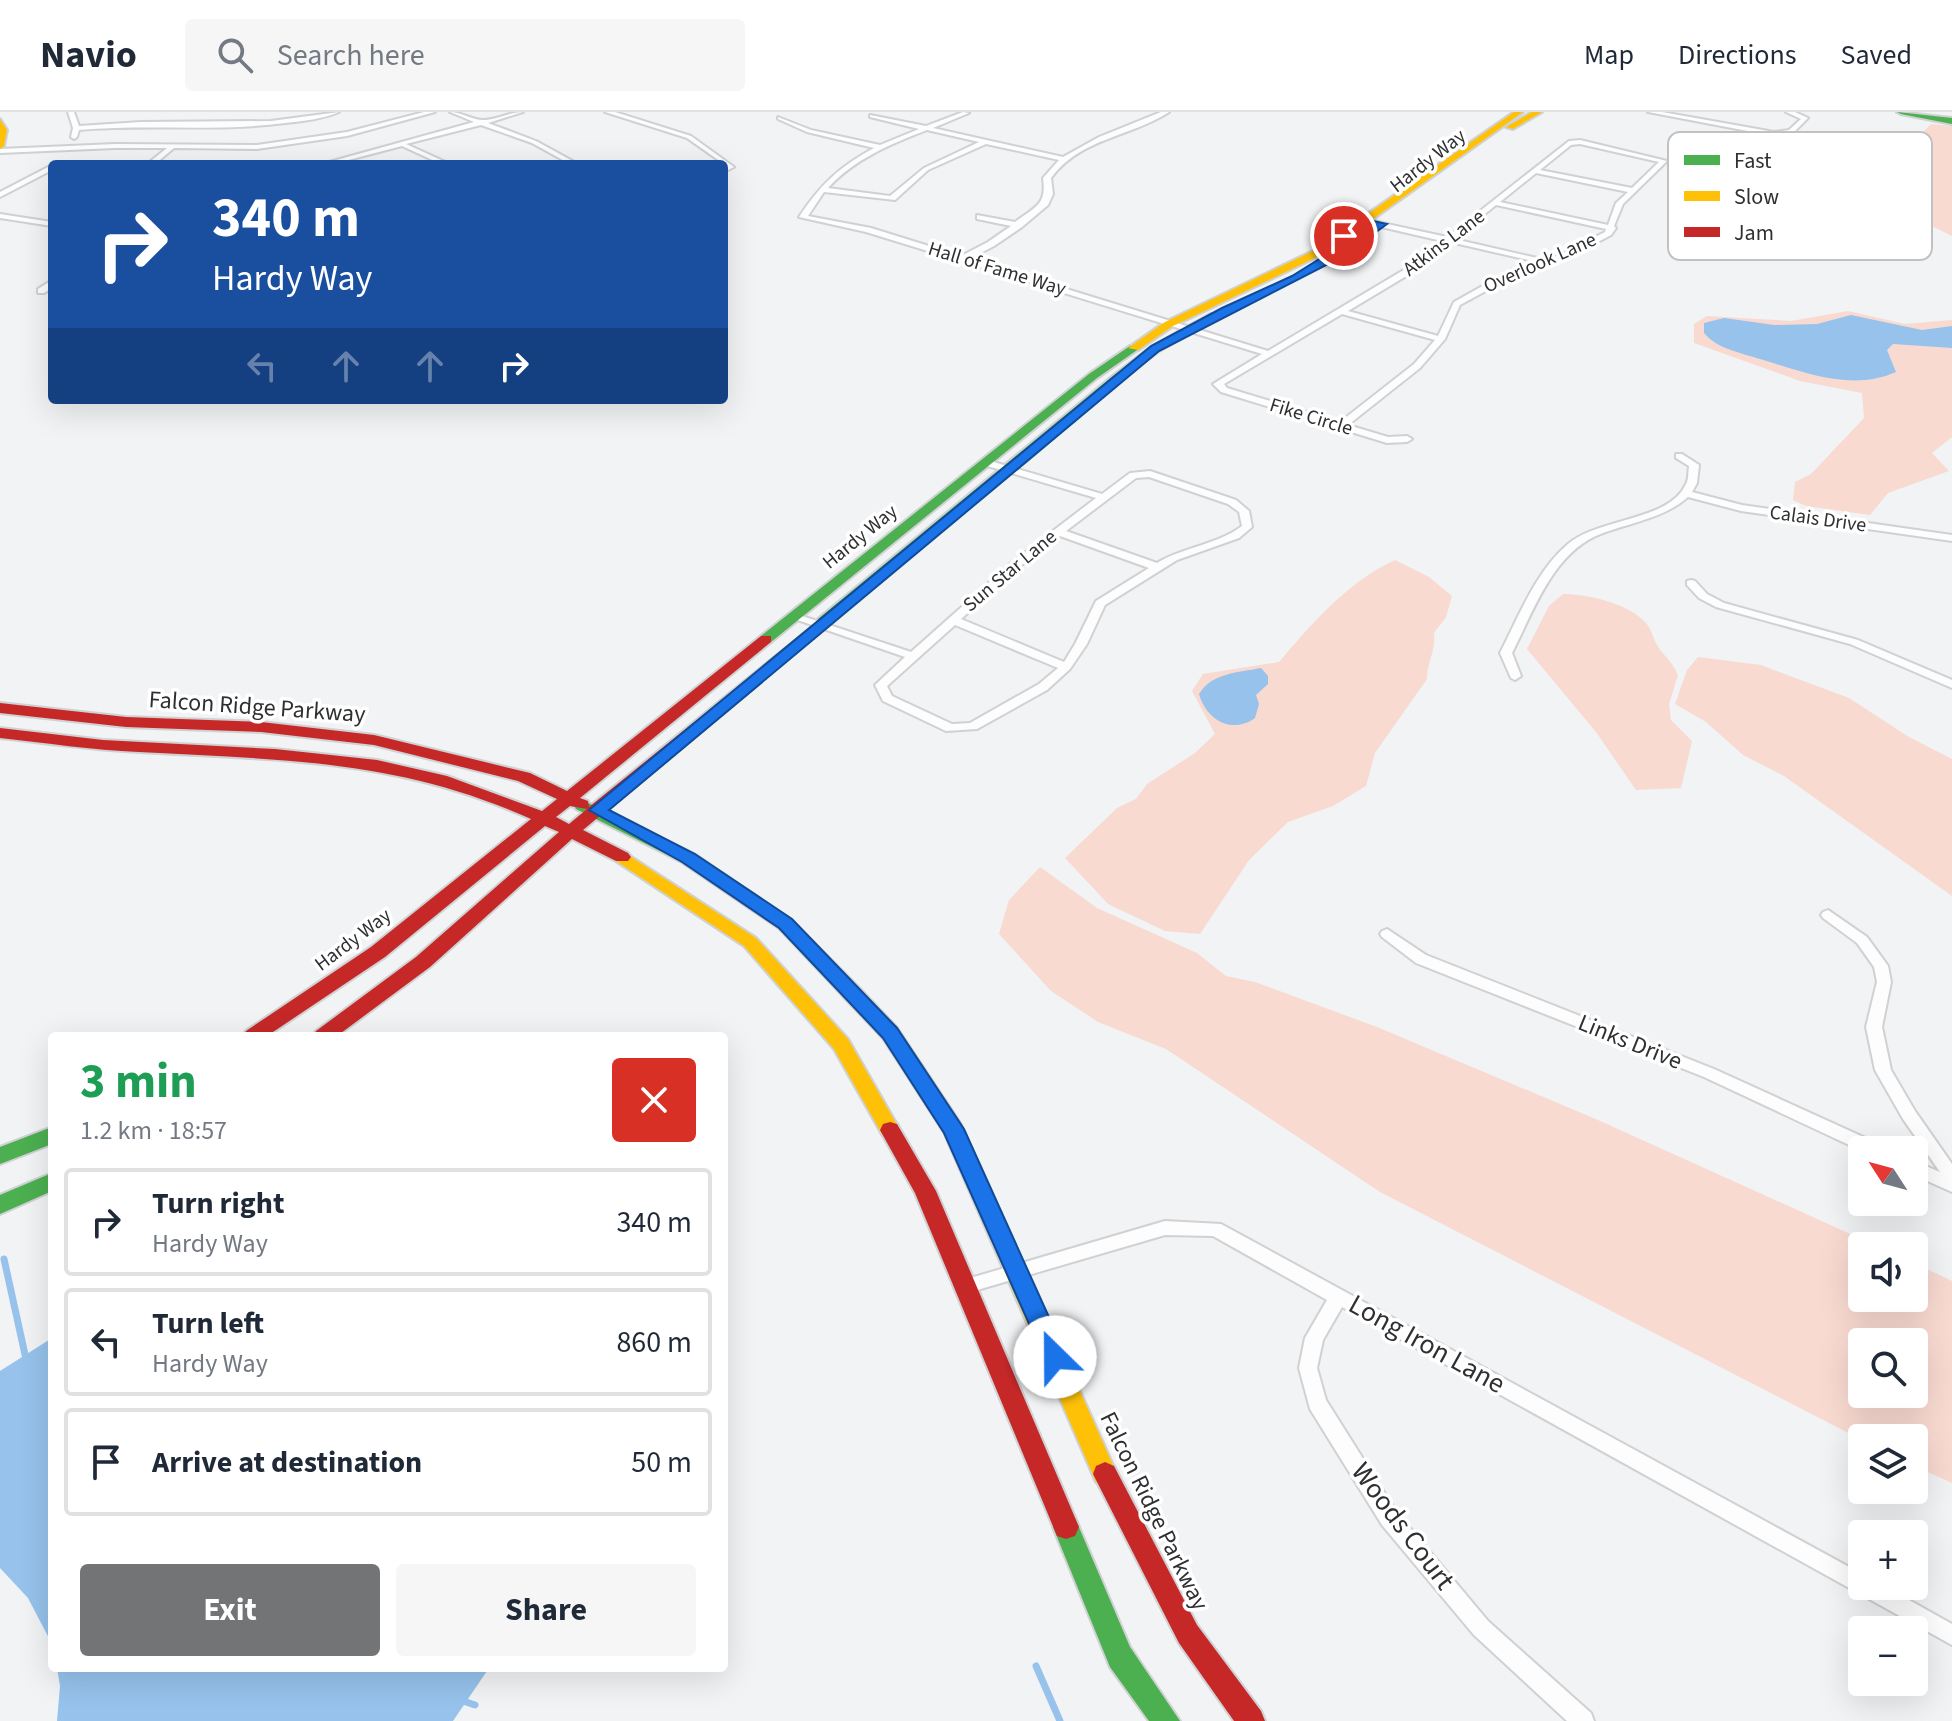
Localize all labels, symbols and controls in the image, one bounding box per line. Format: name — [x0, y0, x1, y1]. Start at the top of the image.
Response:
search box — [185, 19, 745, 91]
text: Navio — [40, 28, 137, 82]
icon: search — [213, 33, 257, 77]
text: Search here — [277, 34, 425, 77]
text: Map — [1584, 35, 1634, 75]
text: Directions — [1678, 35, 1797, 75]
text: Saved — [1841, 35, 1912, 75]
street label: Hardy Way — [1384, 122, 1472, 199]
legend — [1668, 132, 1932, 260]
text: Fast — [1734, 145, 1772, 177]
text: 340 m — [212, 179, 360, 258]
text: Slow — [1734, 181, 1779, 213]
icon: right — [80, 192, 184, 296]
pin — [1310, 202, 1378, 270]
street label: Atkins Lane — [1397, 203, 1491, 283]
icon: arrive — [1322, 214, 1366, 258]
text: Jam — [1734, 217, 1774, 249]
street label: Overlook Lane — [1479, 226, 1601, 300]
street label: Hall of Fame Way — [925, 235, 1070, 303]
text: Hardy Way — [212, 253, 372, 304]
icon: left — [240, 344, 284, 388]
icon: ahead — [324, 344, 368, 388]
icon: ahead — [408, 344, 452, 388]
icon: right — [492, 344, 536, 388]
street label: Fike Circle — [1266, 391, 1356, 443]
street label: Hardy Way — [817, 498, 904, 576]
street label: Calais Drive — [1768, 498, 1868, 540]
street label: Sun Star Lane — [957, 523, 1063, 619]
street label: Falcon Ridge Parkway — [147, 682, 367, 732]
street label: Hardy Way — [309, 902, 398, 978]
street label: Links Drive — [1573, 1005, 1687, 1079]
text: 3 min — [80, 1048, 197, 1116]
button: close — [612, 1058, 696, 1142]
text: 1.2 km · 18:57 — [80, 1112, 227, 1149]
north arrow — [1848, 1136, 1928, 1216]
map controls — [1848, 1136, 1928, 1696]
text: Turn right — [152, 1182, 284, 1225]
icon: right — [84, 1200, 128, 1244]
text: 340 m — [616, 1201, 692, 1244]
text: Hardy Way — [152, 1225, 268, 1262]
button: sound — [1848, 1232, 1928, 1312]
street label: Long Iron Lane — [1342, 1284, 1512, 1404]
text: Turn left — [152, 1302, 264, 1345]
position arrow — [1013, 1315, 1097, 1399]
icon: left — [84, 1320, 128, 1364]
text: 860 m — [616, 1321, 692, 1364]
button: search — [1848, 1328, 1928, 1408]
text: Hardy Way — [152, 1345, 268, 1382]
street label: Falcon Ridge Parkway — [1091, 1406, 1217, 1616]
button: layers — [1848, 1424, 1928, 1504]
icon: arrive — [84, 1440, 128, 1484]
text: Arrive at destination — [152, 1441, 422, 1484]
text: 50 m — [631, 1441, 692, 1484]
street label: Woods Court — [1342, 1454, 1465, 1599]
button: + — [1848, 1520, 1928, 1600]
button: Exit — [80, 1564, 380, 1656]
button: Share — [396, 1564, 696, 1656]
button: − — [1848, 1616, 1928, 1696]

